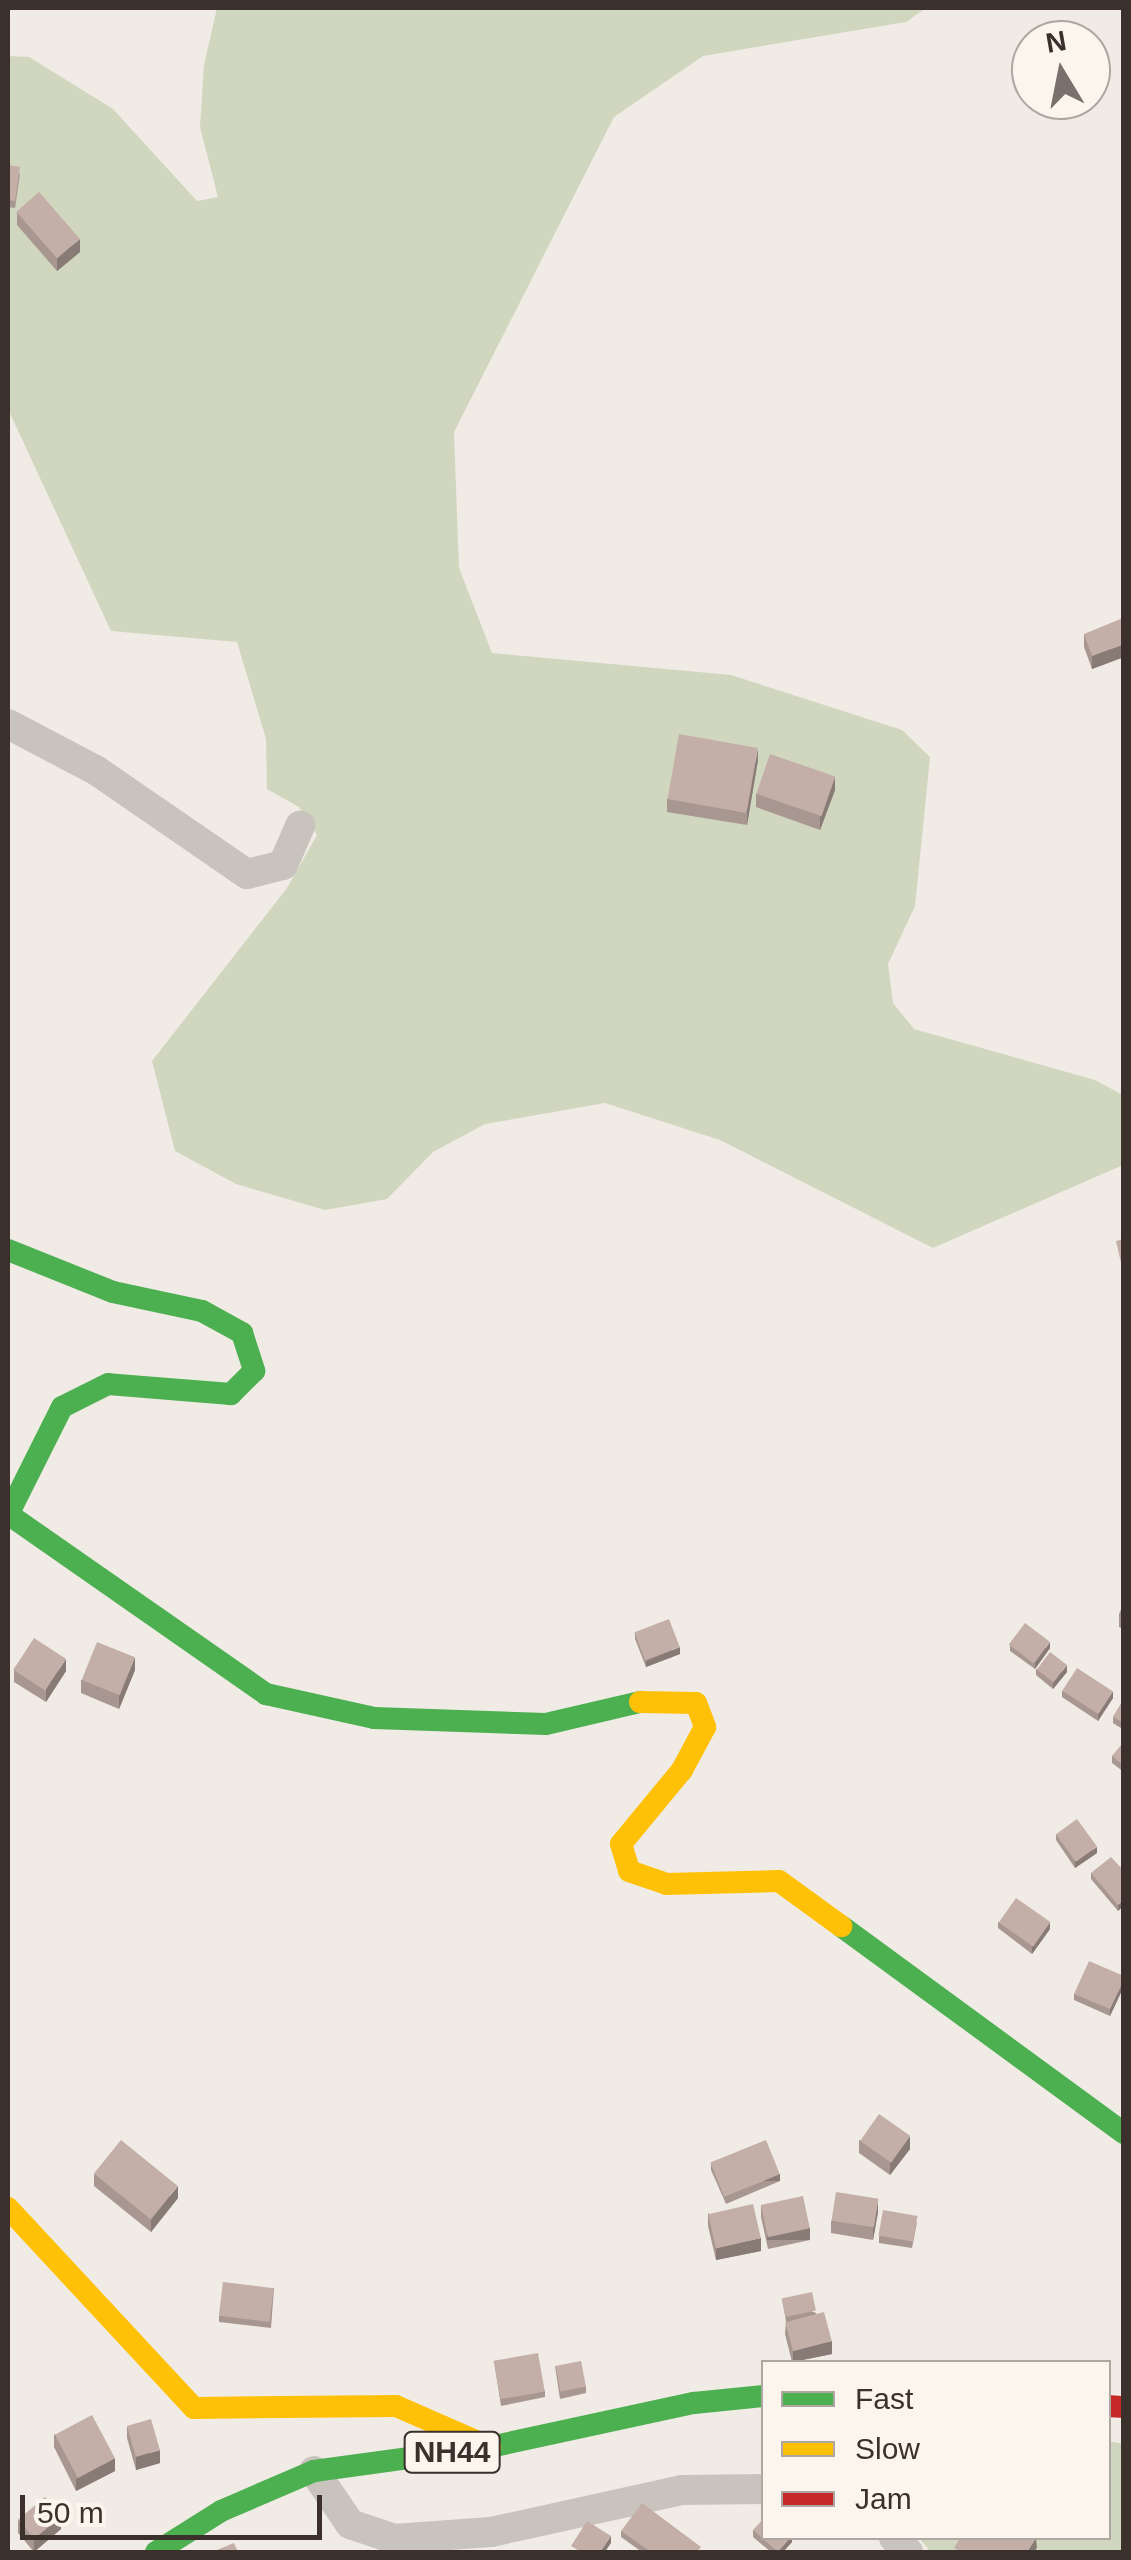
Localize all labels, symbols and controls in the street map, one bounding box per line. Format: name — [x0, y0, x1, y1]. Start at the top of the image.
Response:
north arrow — [1011, 20, 1111, 120]
text: N — [1043, 25, 1069, 59]
legend — [761, 2360, 1111, 2540]
text: Fast — [855, 2382, 913, 2415]
road number: NH44 — [402, 2427, 502, 2477]
text: Slow — [855, 2432, 920, 2465]
scale bar — [25, 2475, 328, 2537]
text: Jam — [855, 2482, 912, 2515]
text: 50 m — [37, 2496, 104, 2529]

